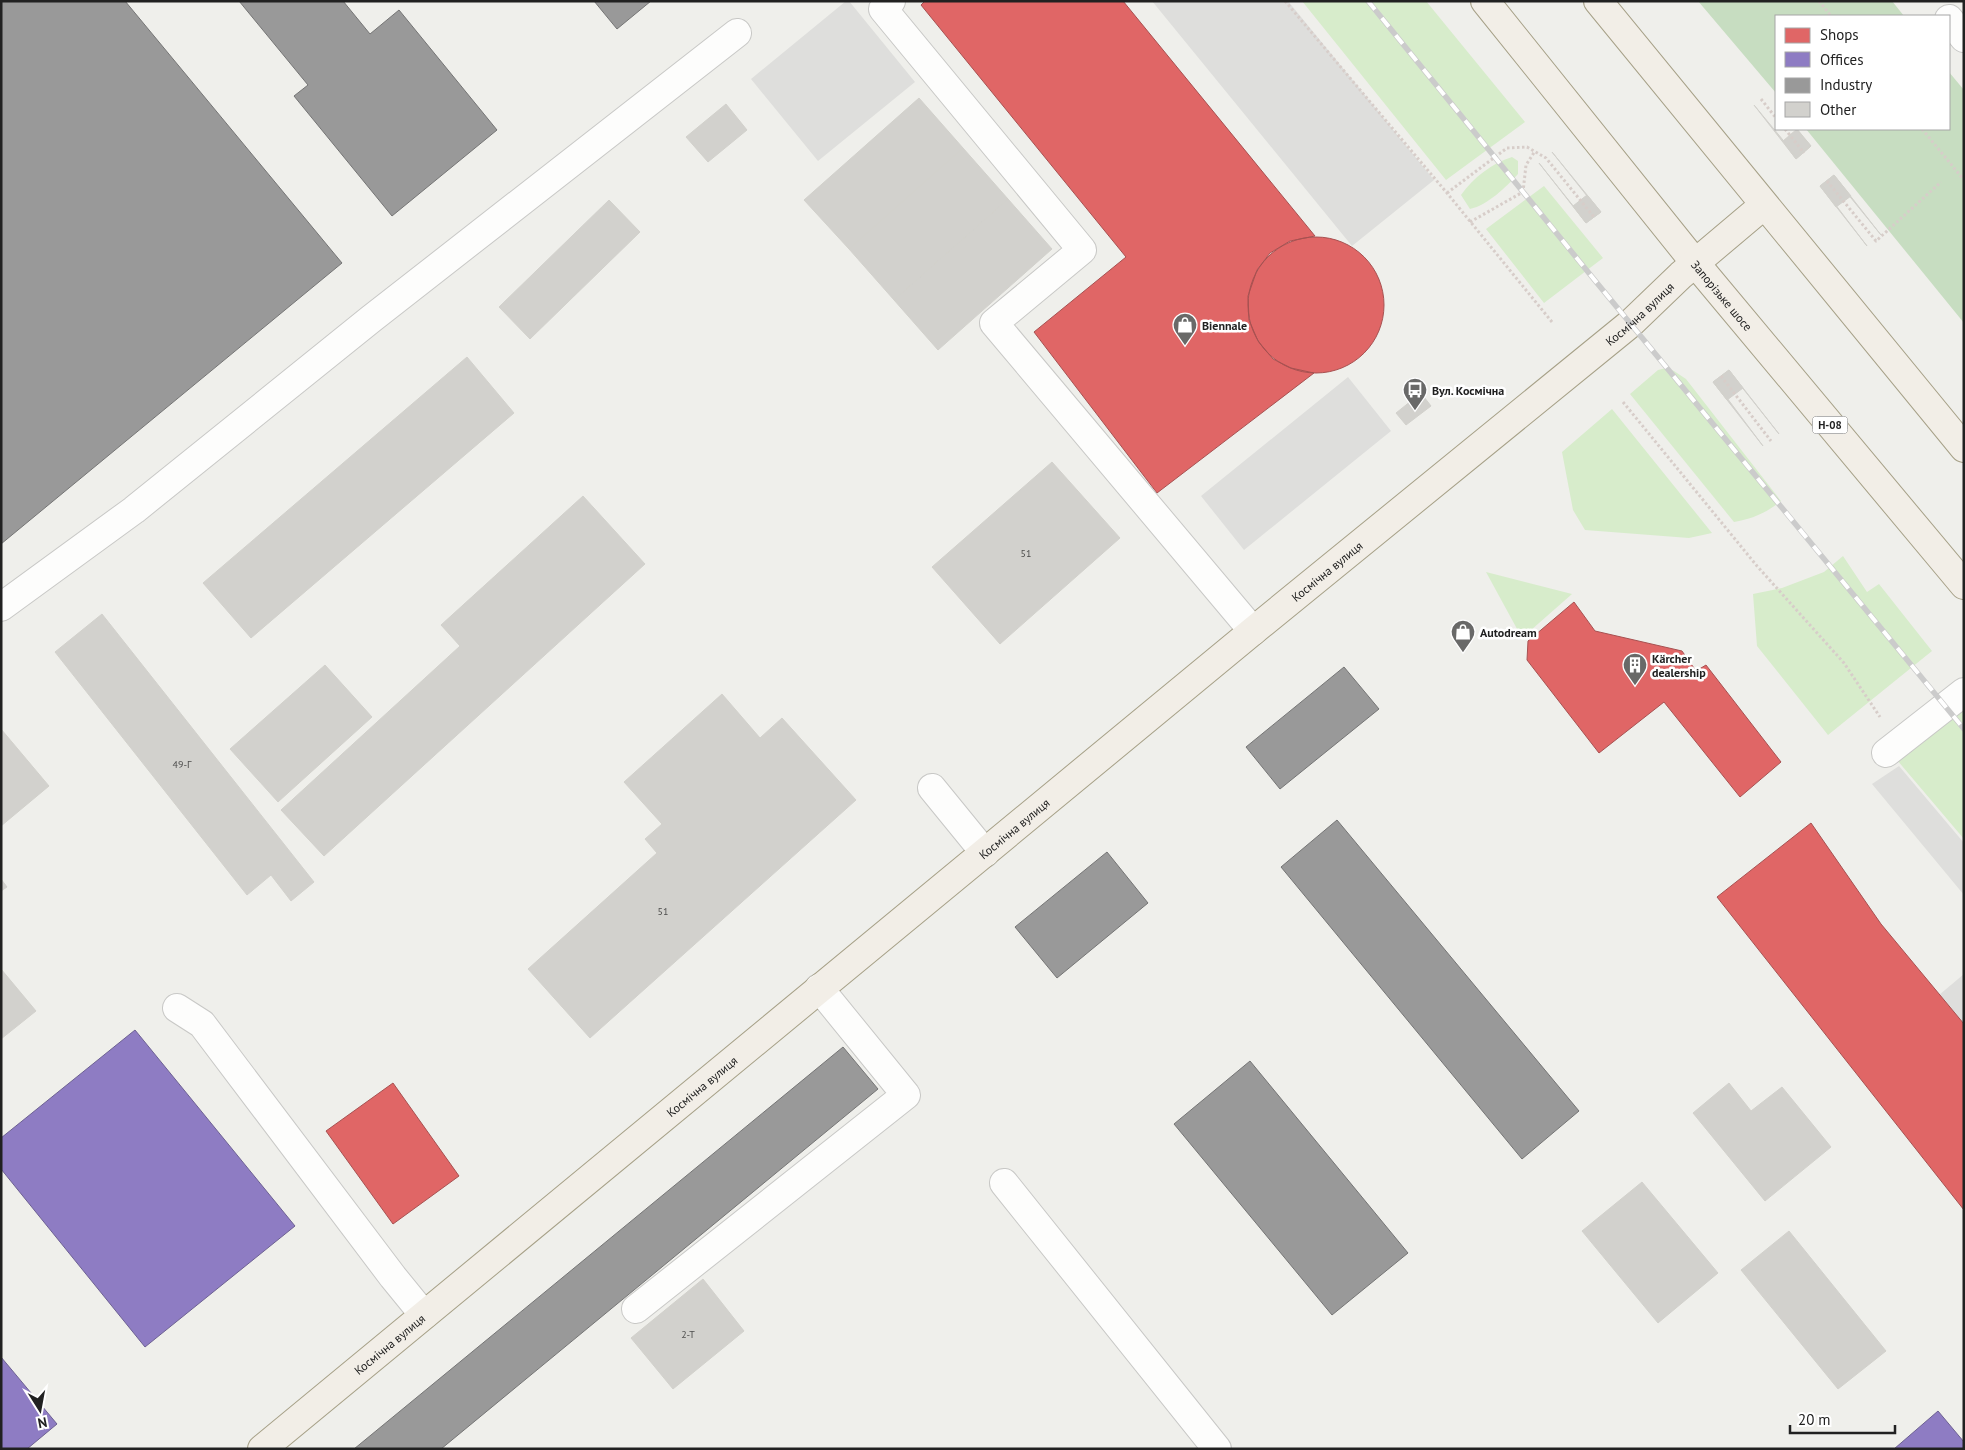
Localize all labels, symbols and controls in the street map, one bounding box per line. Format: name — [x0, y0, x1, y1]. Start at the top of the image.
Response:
legend — [1775, 15, 1950, 130]
text: Shops — [1820, 25, 1859, 44]
text: Offices — [1820, 50, 1864, 69]
text: Industry — [1820, 75, 1872, 94]
text: Other — [1820, 100, 1856, 119]
street label: Запорізьке шосе — [1688, 257, 1756, 334]
street label: Космічна вулиця — [1602, 279, 1677, 349]
shop icon: Biennale — [1172, 312, 1198, 346]
place label: Biennale — [1202, 318, 1247, 333]
bus stop icon: Вул. Космічна — [1402, 377, 1428, 411]
place label: Вул. Космічна — [1432, 383, 1504, 398]
road number: Н-08 — [1812, 416, 1848, 434]
street label: Космічна вулиця — [1288, 538, 1365, 604]
house number: 51 — [1021, 547, 1031, 560]
shop icon: Autodream — [1450, 619, 1476, 653]
place label: Autodream — [1480, 625, 1537, 640]
place label: Kärcher dealership — [1652, 651, 1706, 680]
building icon: Kärcher dealership — [1622, 652, 1648, 686]
house number: 49-Г — [173, 758, 192, 771]
street label: Космічна вулиця — [976, 795, 1052, 862]
house number: 51 — [658, 905, 668, 918]
street label: Космічна вулиця — [663, 1053, 740, 1120]
street label: Космічна вулиця — [351, 1310, 428, 1378]
house number: 2-Т — [681, 1328, 695, 1341]
north arrow — [15, 1385, 65, 1435]
scale bar — [1790, 1402, 1895, 1434]
text: 20 m — [1798, 1410, 1831, 1429]
text: N — [36, 1413, 49, 1432]

